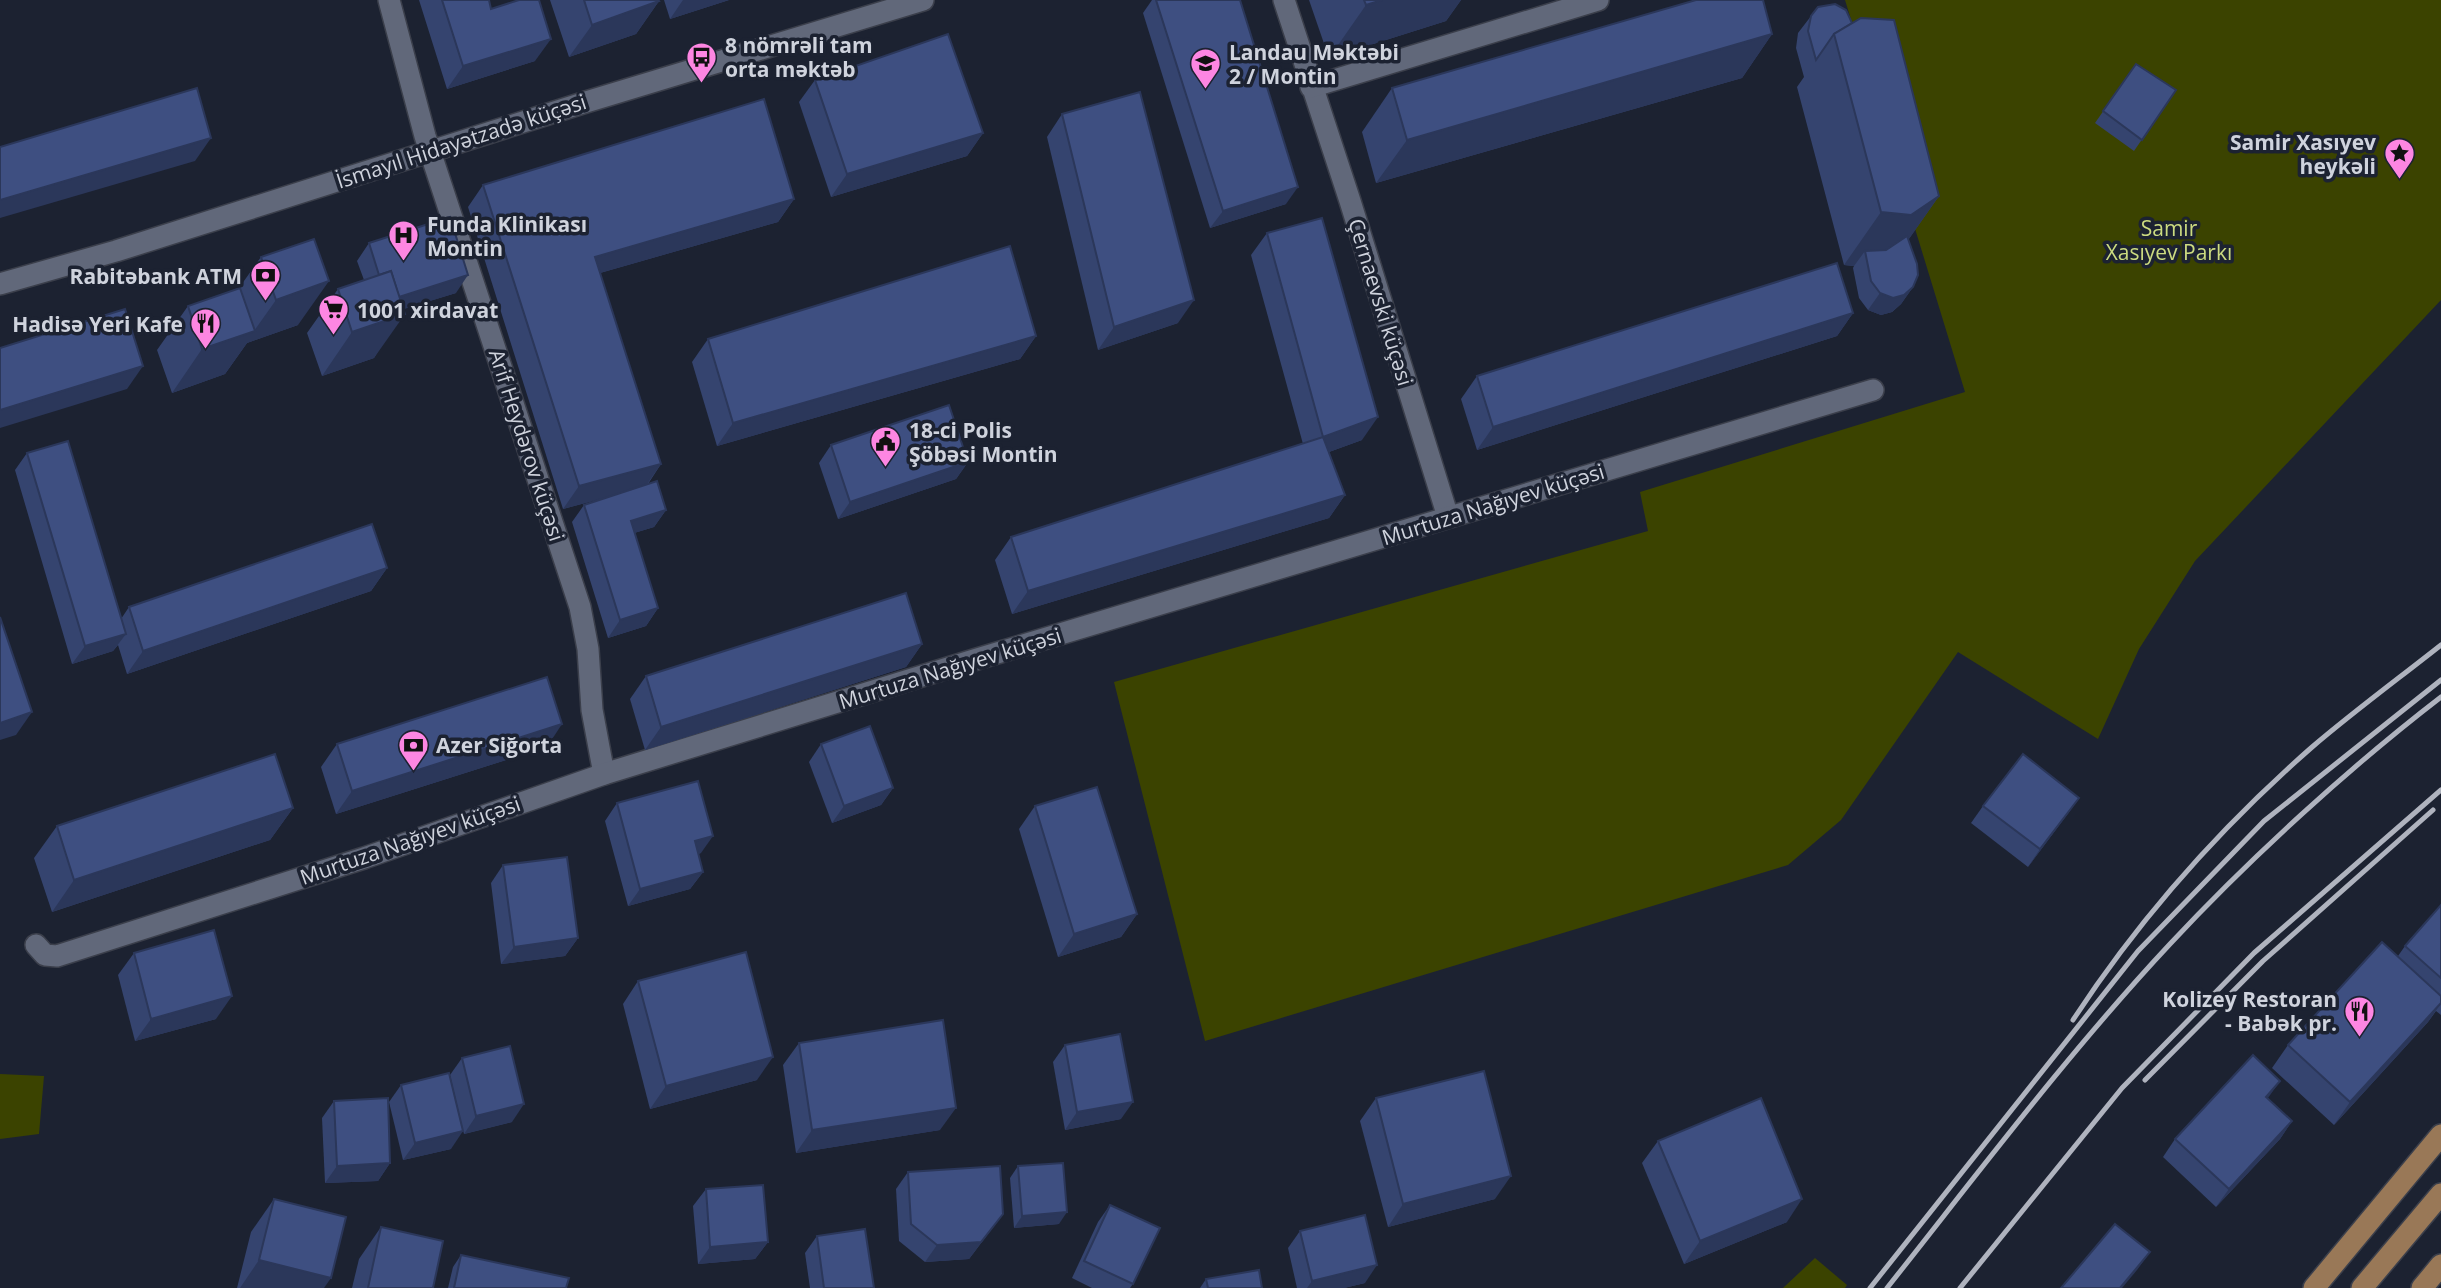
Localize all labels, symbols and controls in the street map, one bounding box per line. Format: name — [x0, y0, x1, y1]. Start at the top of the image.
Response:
place label: 8 nömrəli tam orta məktəb — [725, 31, 873, 83]
place label: Landau Məktəbi 2 / Montin — [1229, 38, 1399, 90]
bus stop icon: 8 nömrəli tam orta məktəb — [685, 40, 719, 84]
school or university icon: Landau Məktəbi 2 / Montin — [1189, 47, 1223, 91]
street label: İsmayıl Hidayətzadə küçəsi — [332, 87, 590, 195]
place label: Samir Xasıyev heykəli — [2230, 128, 2376, 180]
place icon: Samir Xasıyev heykəli — [2382, 137, 2416, 181]
place label: Funda Klinikası Montin — [427, 210, 587, 262]
park label: Samir Xasıyev Parkı — [2106, 214, 2232, 266]
street label: Çernaevski küçəsi — [1342, 215, 1420, 389]
hospital icon: Funda Klinikası Montin — [387, 219, 421, 263]
bank icon: Rabitəbank ATM — [248, 259, 282, 303]
place label: Rabitəbank ATM — [70, 262, 242, 290]
supermarket icon: 1001 xirdavat — [317, 293, 351, 337]
place label: 1001 xirdavat — [357, 296, 498, 324]
restaurant icon: Hadisə Yeri Kafe — [189, 307, 223, 351]
place label: Hadisə Yeri Kafe — [12, 310, 183, 338]
street label: Arif Heydərov küçəsi — [483, 345, 571, 545]
place label: 18-ci Polis Şöbəsi Montin — [909, 416, 1058, 468]
public building icon: 18-ci Polis Şöbəsi Montin — [869, 425, 903, 469]
street label: Murtuza Nağıyev küçəsi — [1378, 457, 1608, 551]
street label: Murtuza Nağıyev küçəsi — [835, 621, 1065, 715]
bank icon: Azer Siğorta — [396, 728, 430, 772]
place label: Azer Siğorta — [436, 731, 562, 759]
street label: Murtuza Nağıyev küçəsi — [296, 789, 524, 891]
place label: Kolizey Restoran - Babək pr. — [2162, 985, 2337, 1037]
restaurant icon: Kolizey Restoran - Babək pr. — [2343, 994, 2377, 1038]

